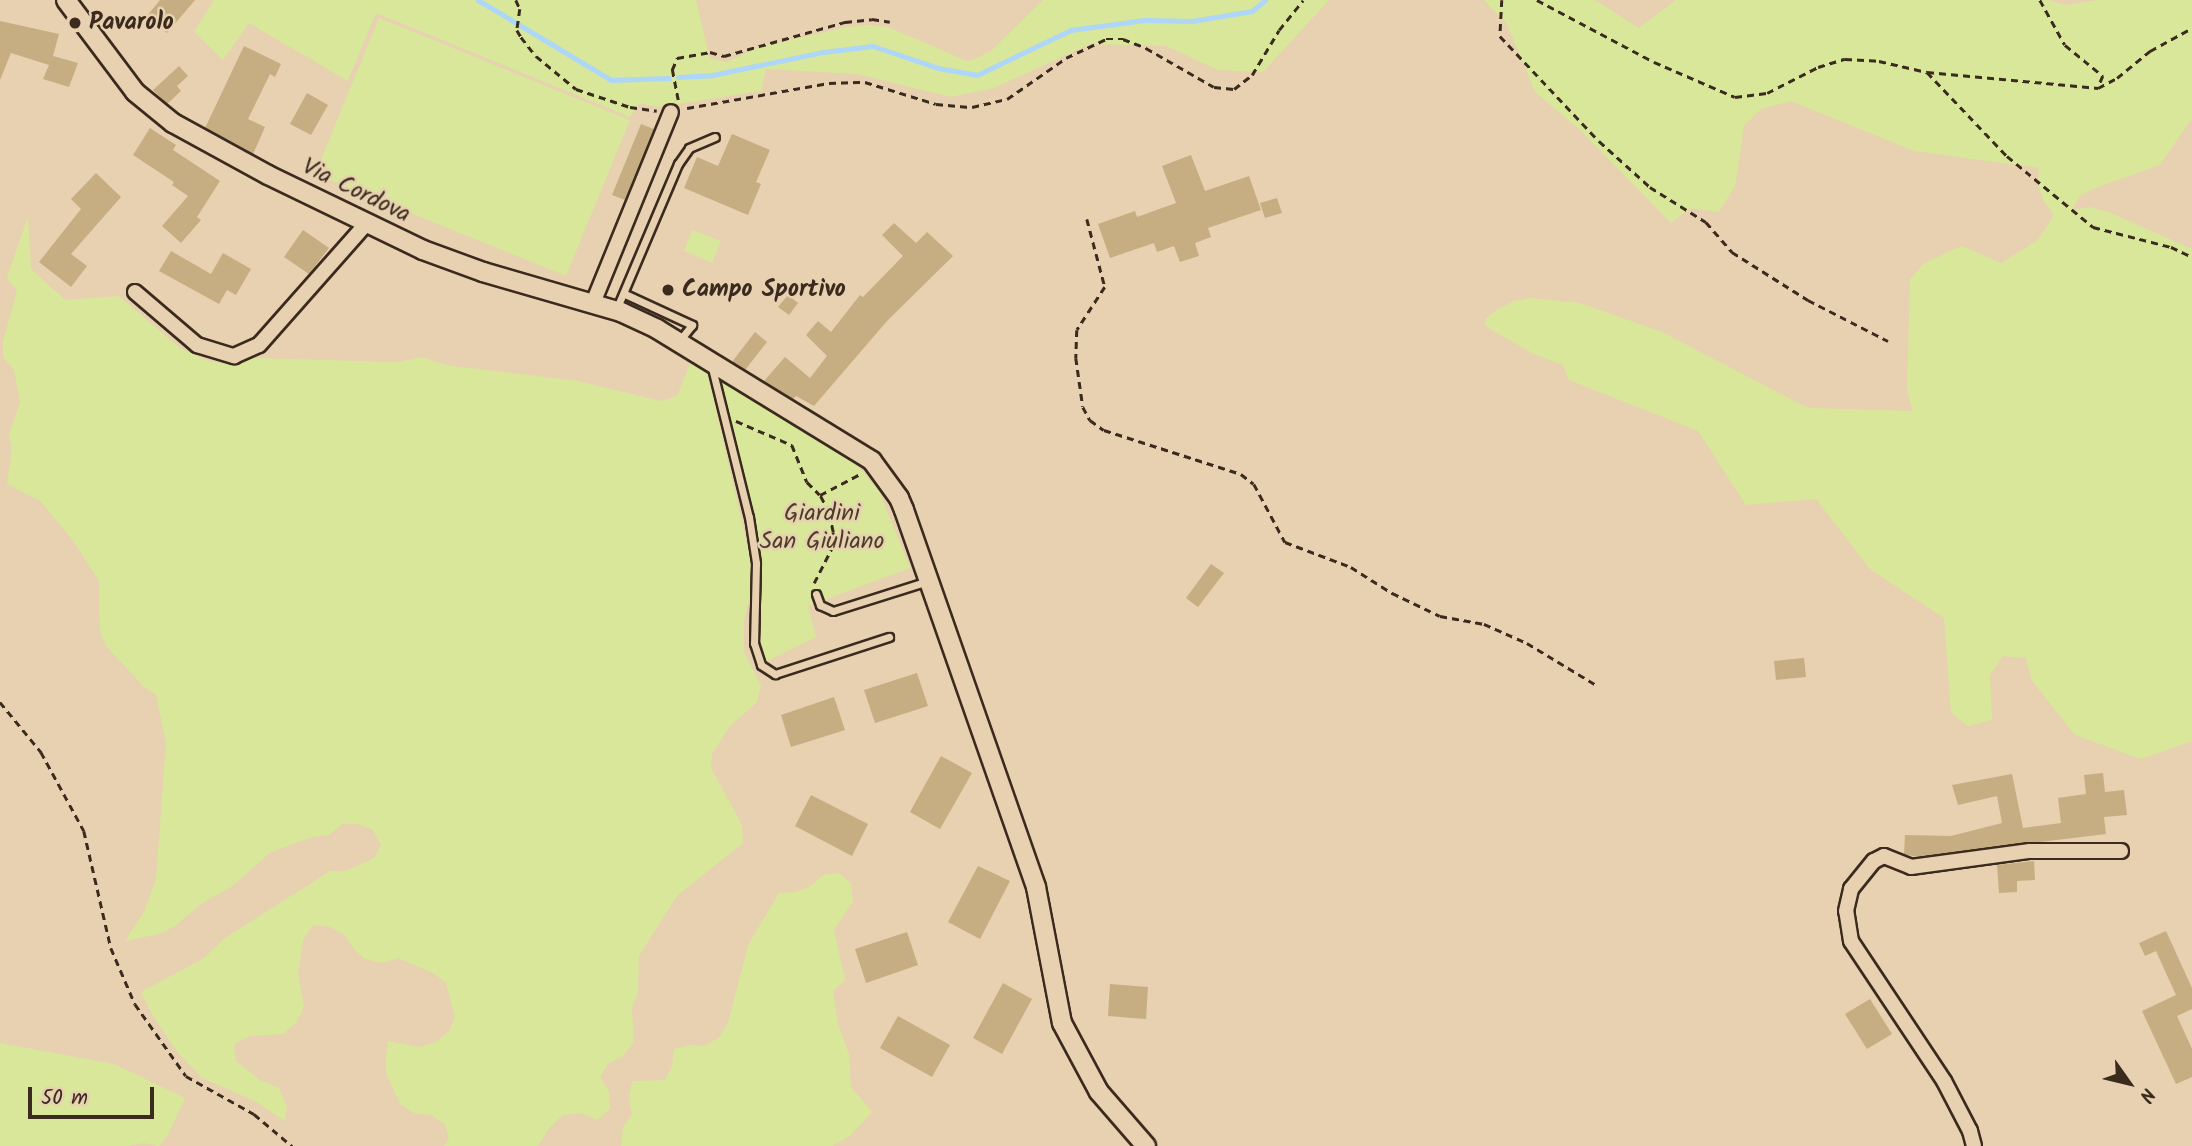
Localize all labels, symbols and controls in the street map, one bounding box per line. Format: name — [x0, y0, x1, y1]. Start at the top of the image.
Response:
place label: Pavarolo — [89, 9, 174, 37]
marker: Pavarolo — [67, 15, 83, 31]
street label: Via Cordova — [297, 152, 415, 230]
place label: Campo Sportivo — [682, 276, 846, 304]
marker: Campo Sportivo — [660, 282, 676, 298]
park label: Giardini San Giuliano — [760, 500, 884, 556]
north arrow — [2094, 1048, 2164, 1118]
scale bar — [32, 1072, 158, 1116]
text: N — [2131, 1081, 2162, 1108]
text: 50 m — [41, 1082, 88, 1115]

